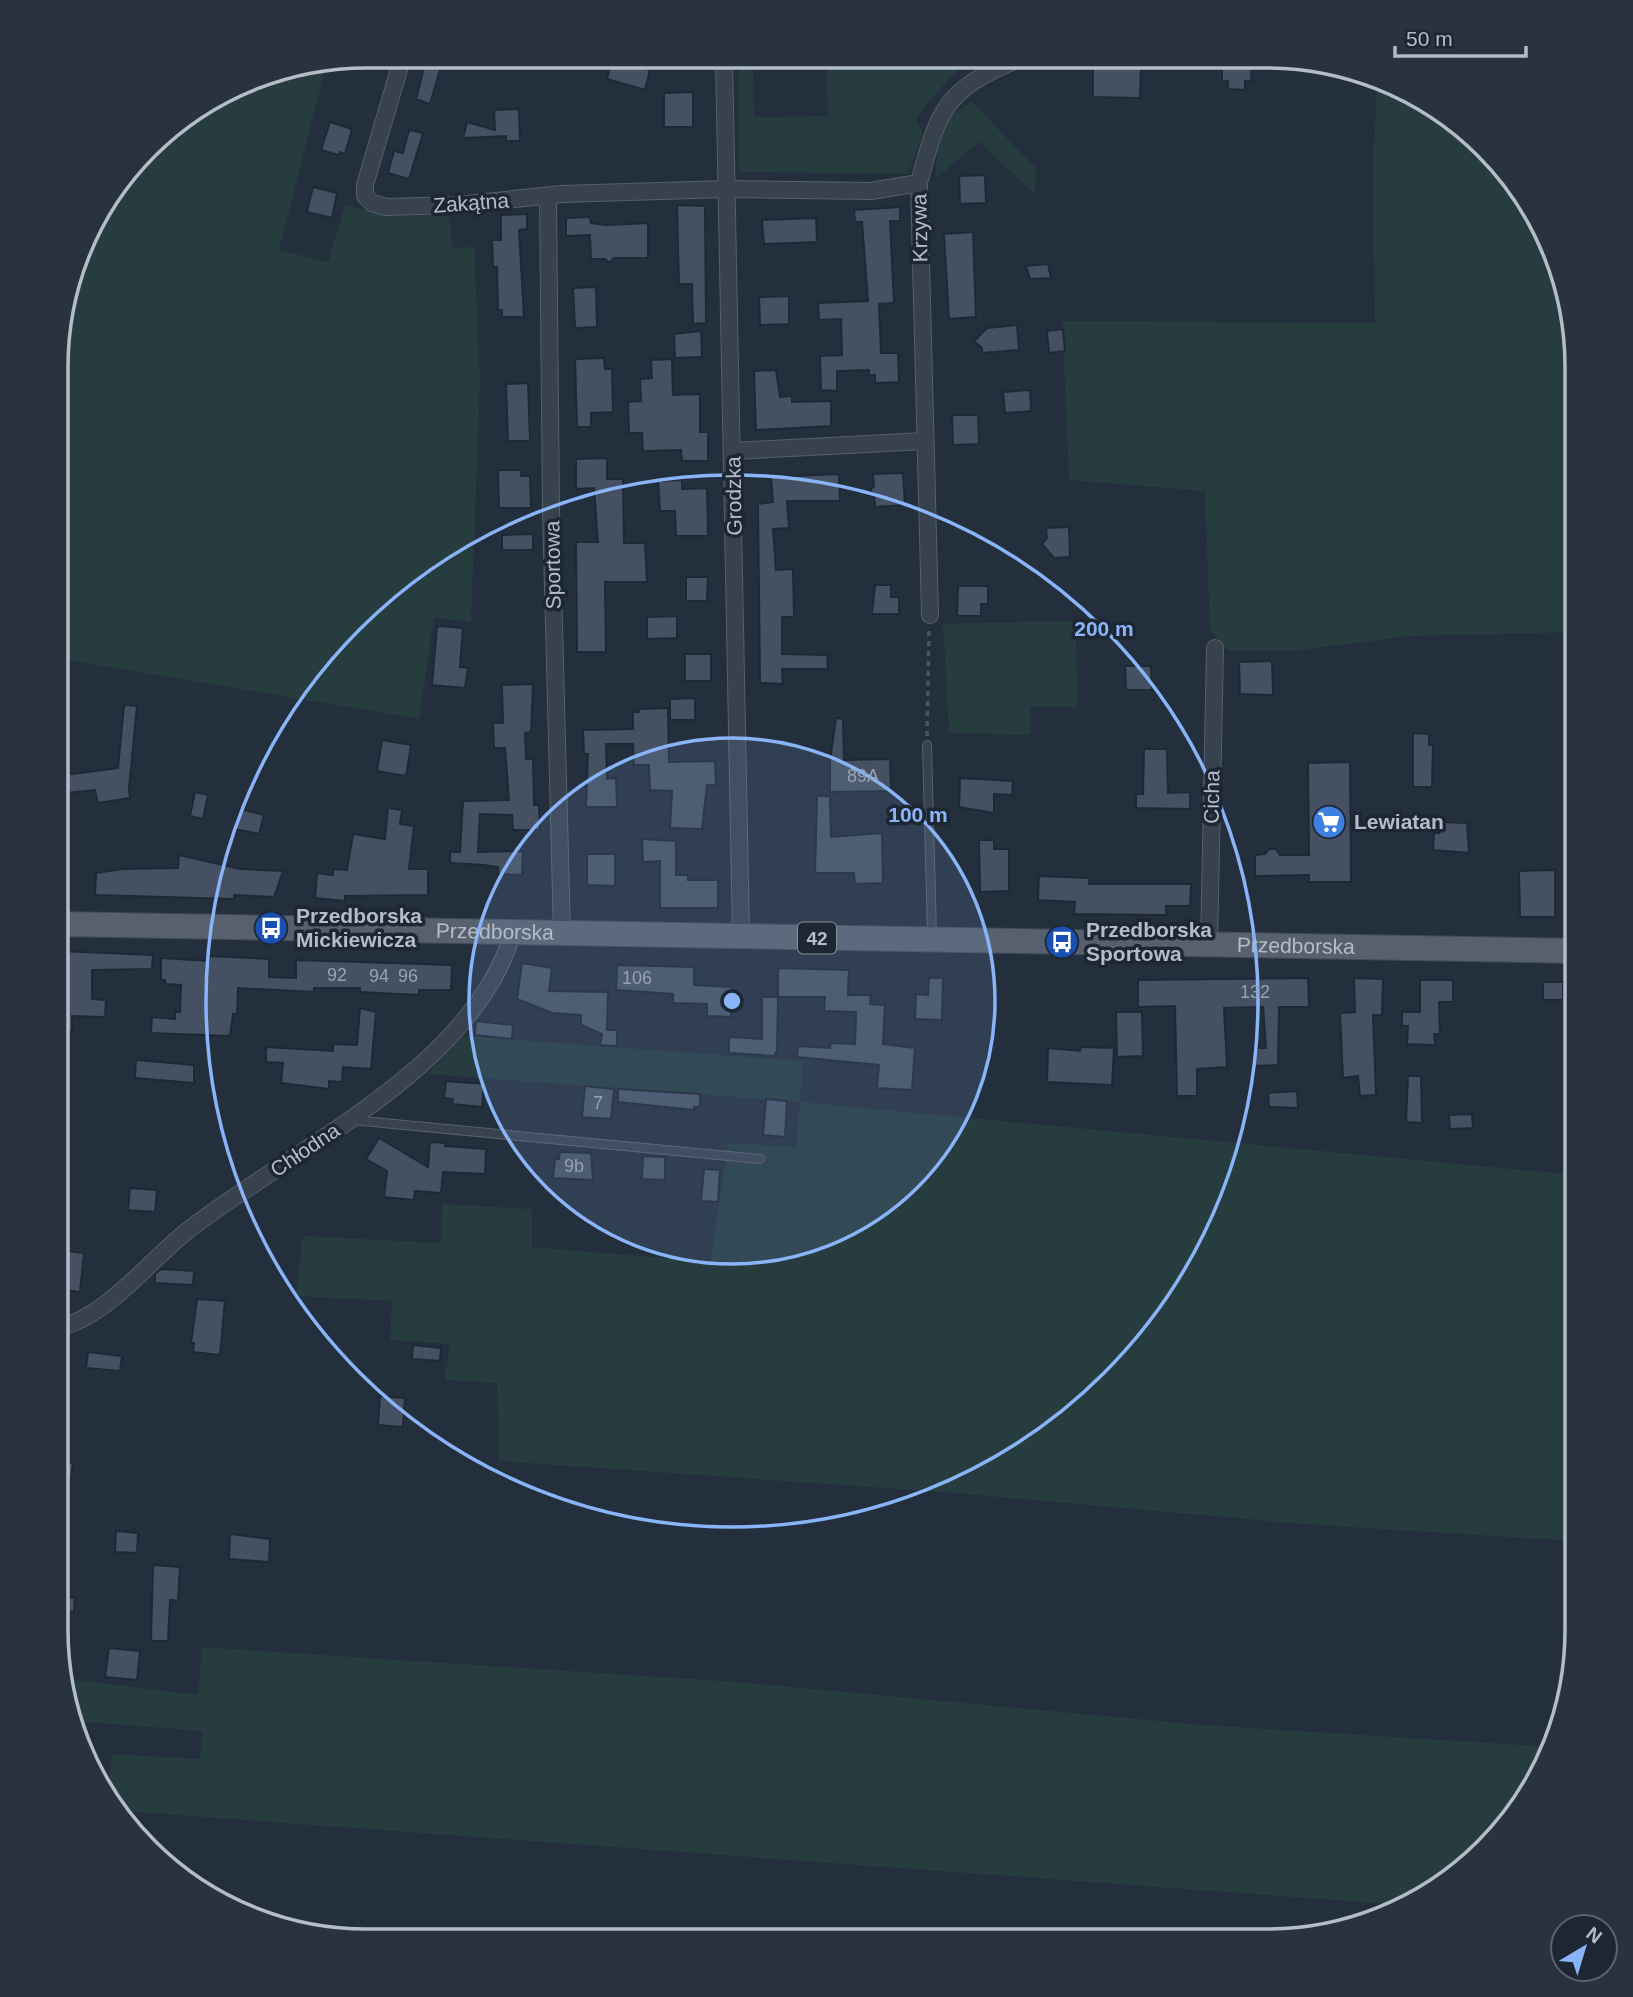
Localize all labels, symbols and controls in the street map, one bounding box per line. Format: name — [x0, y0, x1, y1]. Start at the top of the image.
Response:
scale bar — [1395, 14, 1526, 58]
text: 50 m — [1406, 27, 1453, 50]
street label: Zakątna — [432, 188, 510, 217]
street label: Krzywa — [907, 193, 932, 263]
street label: Grodzka — [721, 456, 746, 536]
street label: Sportowa — [540, 520, 565, 610]
text: 200 m — [1074, 617, 1134, 640]
house number: 89A — [847, 766, 879, 786]
street label: Cicha — [1200, 770, 1223, 824]
text: 100 m — [888, 803, 948, 826]
supermarket icon: Lewiatan — [1310, 803, 1348, 841]
place label: Lewiatan — [1354, 810, 1444, 833]
place label: Przedborska Mickiewicza — [296, 904, 422, 951]
bus stop icon: Przedborska Mickiewicza — [252, 909, 290, 947]
place label: Przedborska Sportowa — [1086, 918, 1212, 965]
street label: Przedborska — [436, 919, 554, 944]
road number: 42 — [798, 922, 836, 954]
bus stop icon: Przedborska Sportowa — [1043, 923, 1081, 961]
street label: Przedborska — [1237, 933, 1355, 958]
house number: 92 — [327, 965, 347, 985]
house number: 94 — [369, 966, 389, 986]
house number: 96 — [398, 966, 418, 986]
house number: 106 — [622, 968, 652, 988]
house number: 132 — [1240, 982, 1270, 1002]
centre of rings — [720, 989, 744, 1013]
house number: 7 — [593, 1093, 603, 1113]
street label: Chłodna — [266, 1118, 344, 1181]
house number: 9b — [564, 1156, 584, 1176]
north arrow — [1549, 1913, 1619, 1983]
text: N — [1582, 1922, 1606, 1947]

